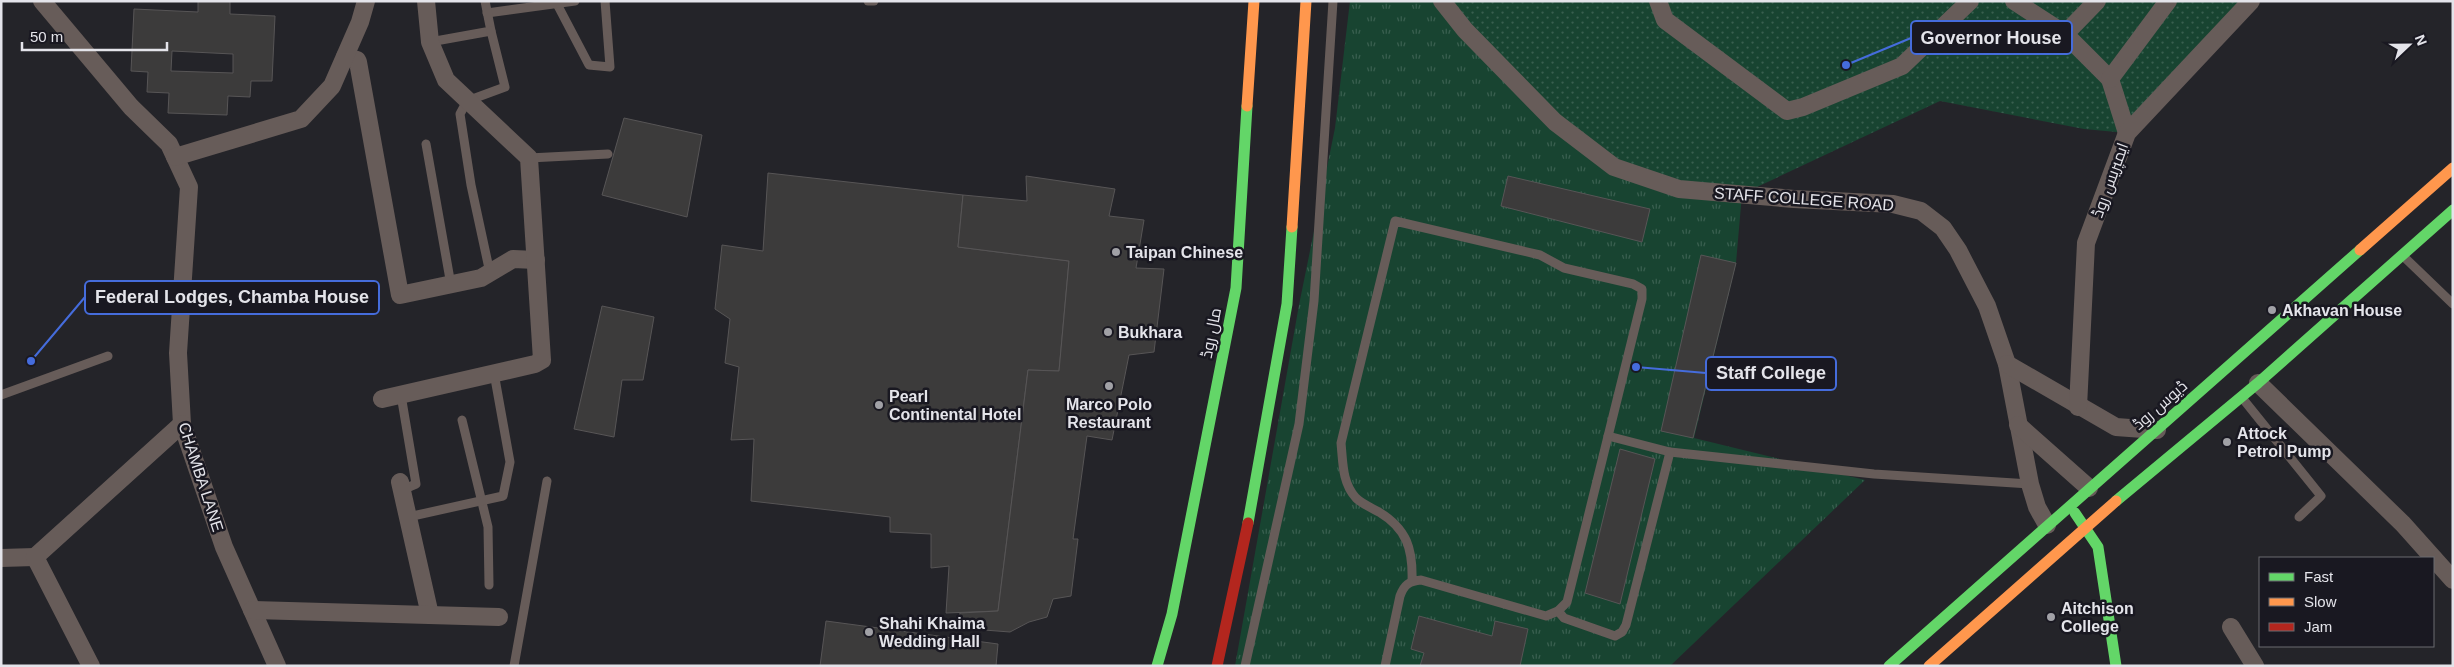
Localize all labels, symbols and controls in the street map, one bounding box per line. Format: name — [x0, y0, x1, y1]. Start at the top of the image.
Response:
scale bar — [22, 20, 168, 52]
north arrow — [2384, 20, 2434, 70]
callout: Governor House — [1911, 21, 2072, 54]
text: 50 m — [30, 28, 63, 45]
text: Governor House — [1920, 28, 2062, 48]
text: N — [2412, 32, 2430, 48]
street label: ایمپریس روڈ — [2089, 140, 2134, 221]
street label: STAFF COLLEGE ROAD — [1714, 184, 1894, 214]
place label: Taipan Chinese — [1126, 244, 1243, 261]
marker: Taipan Chinese — [1110, 246, 1122, 258]
callout: Federal Lodges, Chamba House — [85, 281, 379, 314]
text: Federal Lodges, Chamba House — [95, 287, 369, 307]
place label: Akhavan House — [2282, 302, 2402, 319]
marker: Akhavan House — [2266, 304, 2278, 316]
street label: مال روڈ — [1198, 306, 1226, 360]
place label: Bukhara — [1118, 324, 1182, 341]
marker: Bukhara — [1102, 326, 1114, 338]
callout: Staff College — [1706, 357, 1836, 390]
text: Staff College — [1716, 363, 1826, 383]
street label: ڈیوس روڈ — [2130, 377, 2192, 434]
marker: Marco Polo Restaurant — [1103, 380, 1115, 392]
place label: Pearl Continental Hotel — [889, 388, 1021, 423]
place label: Marco Polo Restaurant — [1066, 396, 1152, 431]
marker: Pearl Continental Hotel — [873, 399, 885, 411]
street label: CHAMBA LANE — [175, 420, 227, 534]
place label: Attock Petrol Pump — [2237, 425, 2331, 460]
marker: Attock Petrol Pump — [2221, 436, 2233, 448]
legend — [2259, 557, 2434, 647]
text: Fast — [2304, 568, 2334, 585]
text: Slow — [2304, 593, 2337, 610]
place label: Aitchison College — [2061, 600, 2134, 635]
marker: Aitchison College — [2045, 611, 2057, 623]
place label: Shahi Khaima Wedding Hall — [879, 615, 985, 650]
text: Jam — [2304, 618, 2332, 635]
marker: Shahi Khaima Wedding Hall — [863, 626, 875, 638]

